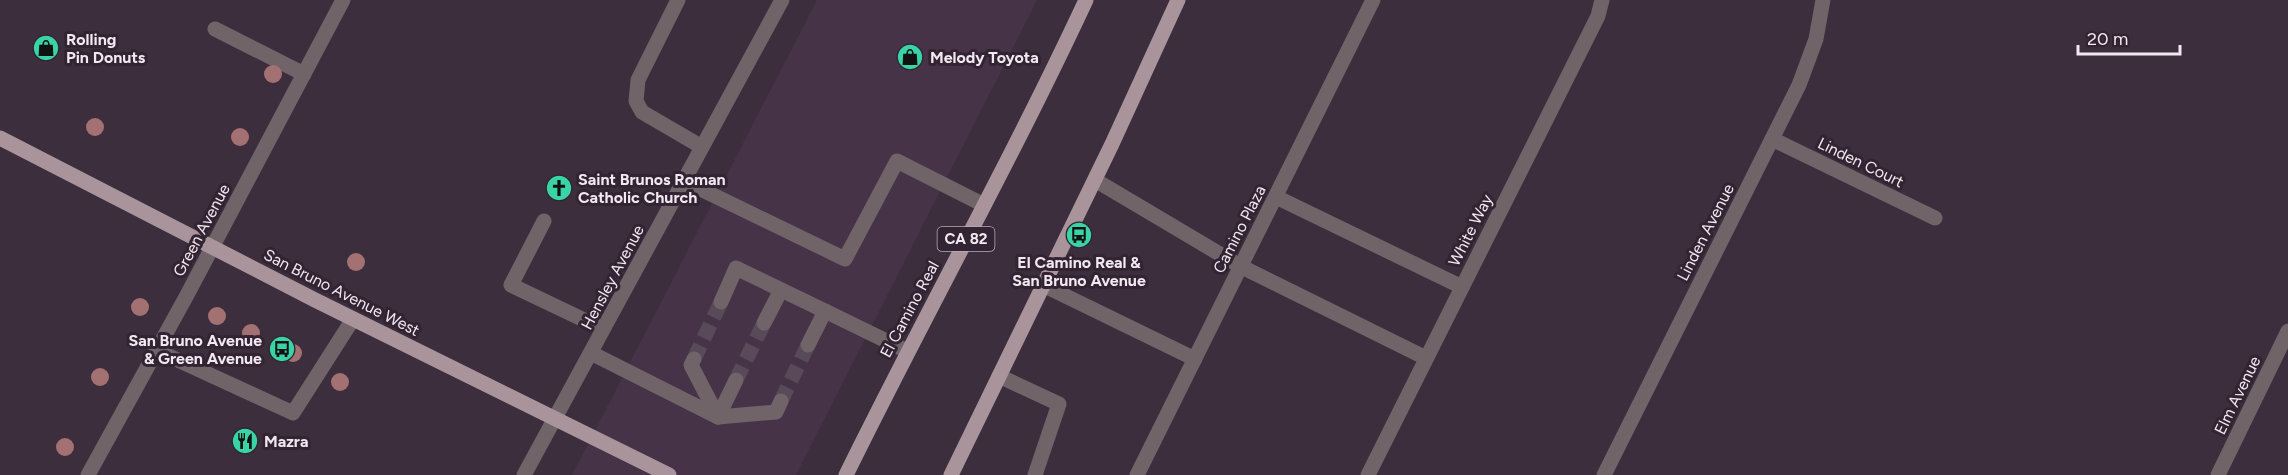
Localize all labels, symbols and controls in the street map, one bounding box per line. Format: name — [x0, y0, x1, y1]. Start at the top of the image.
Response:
scale bar — [2078, 18, 2180, 56]
text: 20 m — [2087, 28, 2128, 50]
place label: Rolling Pin Donuts — [66, 30, 146, 67]
shop icon: Rolling Pin Donuts — [31, 33, 61, 63]
shop icon: Melody Toyota — [895, 42, 925, 72]
place label: Melody Toyota — [930, 48, 1039, 67]
street label: Linden Court — [1815, 133, 1907, 191]
place label: Saint Brunos Roman Catholic Church — [578, 170, 726, 207]
church icon: Saint Brunos Roman Catholic Church — [544, 173, 574, 203]
street label: Linden Avenue — [1673, 180, 1738, 284]
street label: Green Avenue — [169, 181, 234, 280]
street label: Camino Plaza — [1209, 182, 1270, 276]
street label: White Way — [1444, 191, 1497, 269]
bus stop icon: El Camino Real & San Bruno Avenue — [1064, 220, 1094, 250]
street label: Hensley Avenue — [577, 221, 648, 333]
road number: CA 82 — [938, 227, 994, 251]
street label: San Bruno Avenue West — [261, 245, 423, 340]
place label: El Camino Real & San Bruno Avenue — [1012, 253, 1146, 290]
street label: El Camino Real — [876, 258, 943, 361]
place label: San Bruno Avenue & Green Avenue — [128, 331, 262, 368]
bus stop icon: San Bruno Avenue & Green Avenue — [267, 334, 297, 364]
street label: Elm Avenue — [2210, 353, 2265, 437]
restaurant icon: Mazra — [230, 426, 260, 456]
place label: Mazra — [264, 432, 308, 451]

